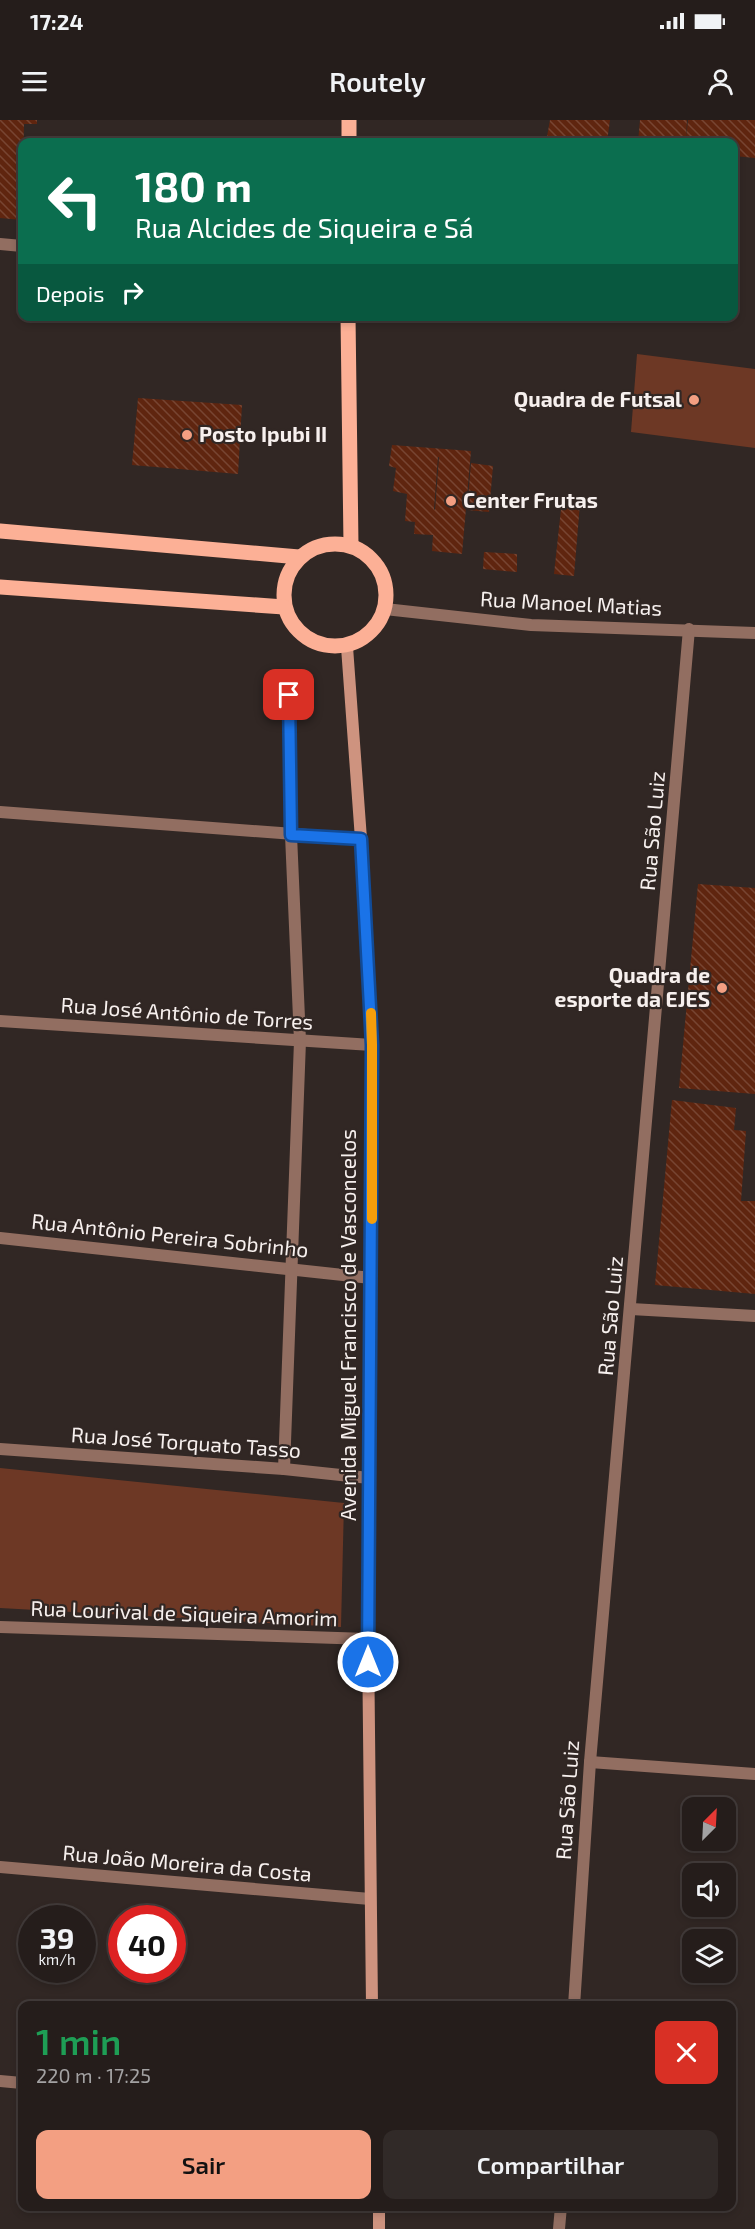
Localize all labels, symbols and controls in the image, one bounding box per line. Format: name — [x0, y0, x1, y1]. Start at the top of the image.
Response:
text: 17:24 — [30, 8, 84, 34]
icon: menu — [18, 65, 51, 98]
text: Routely — [329, 65, 426, 97]
icon: person — [704, 65, 737, 98]
text: 180 m — [135, 160, 252, 210]
icon: left — [36, 162, 114, 240]
text: Rua Alcides de Siqueira e Sá — [135, 211, 474, 243]
icon: right — [116, 276, 149, 309]
text: Depois — [36, 280, 104, 306]
place label: Quadra de Futsal — [514, 386, 682, 412]
marker: Quadra de Futsal — [687, 393, 701, 407]
place label: Posto Ipubi II — [199, 421, 327, 446]
marker: Posto Ipubi II — [180, 428, 194, 442]
place label: Center Frutas — [463, 487, 598, 512]
marker: Center Frutas — [444, 494, 458, 508]
street label: Rua Manoel Matias — [479, 585, 663, 620]
pin — [263, 669, 314, 720]
icon: arrive — [272, 678, 305, 711]
street label: Rua São Luiz — [634, 770, 669, 892]
place label: Quadra de esporte da EJES — [555, 962, 710, 1011]
marker: Quadra de esporte da EJES — [715, 981, 729, 995]
street label: Rua José Antônio de Torres — [60, 991, 314, 1034]
street label: Avenida Miguel Francisco de Vasconcelos — [335, 1129, 360, 1521]
street label: Rua Antônio Pereira Sobrinho — [30, 1208, 310, 1261]
street label: Rua São Luiz — [592, 1255, 627, 1377]
street label: Rua José Torquato Tasso — [70, 1421, 302, 1462]
street label: Rua Lourival de Siqueira Amorim — [30, 1595, 338, 1630]
position arrow — [336, 1630, 400, 1694]
street label: Rua São Luiz — [550, 1739, 583, 1861]
north arrow — [682, 1797, 736, 1851]
map controls — [682, 1797, 736, 1983]
street label: Rua João Moreira da Costa — [62, 1839, 313, 1886]
button: sound — [682, 1863, 736, 1917]
speed limit sign: 40 — [108, 1905, 186, 1983]
text: 39 — [40, 1919, 74, 1955]
button: layers — [682, 1929, 736, 1983]
text: km/h — [38, 1950, 76, 1968]
text: 1 min — [36, 2019, 121, 2062]
button: close — [655, 2021, 718, 2084]
text: 220 m · 17:25 — [36, 2063, 151, 2087]
button: Sair — [36, 2130, 371, 2199]
button: Compartilhar — [383, 2130, 718, 2199]

